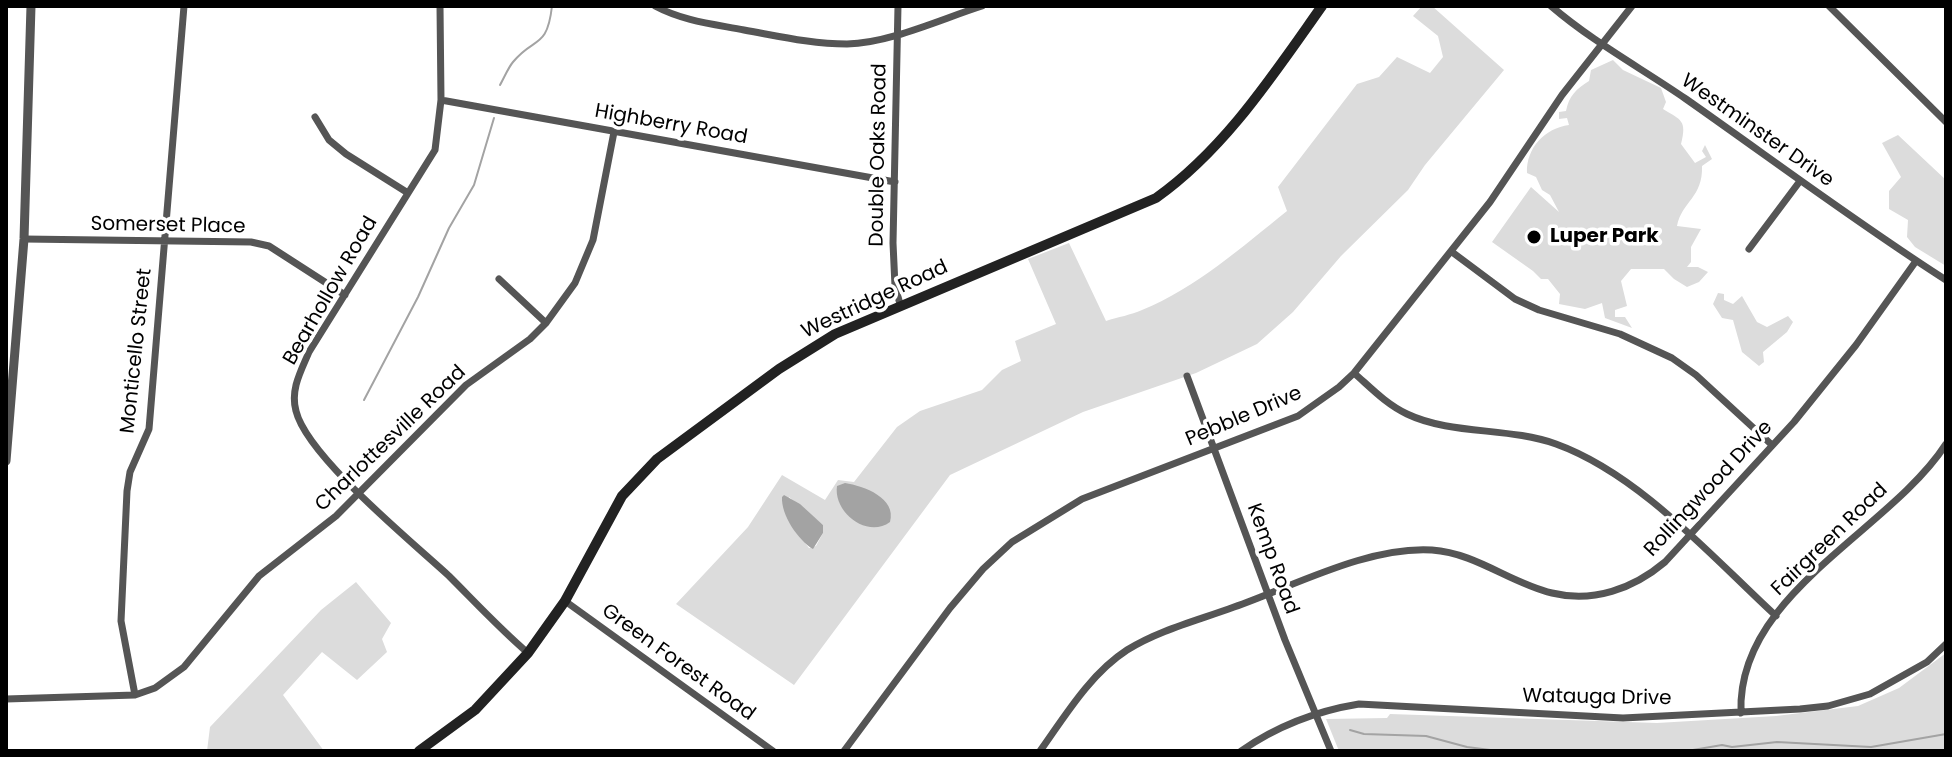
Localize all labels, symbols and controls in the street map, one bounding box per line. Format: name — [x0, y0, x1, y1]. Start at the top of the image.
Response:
street label: Double Oaks Road — [865, 63, 893, 247]
street label: Westminster Drive — [1676, 69, 1838, 193]
street label: Highberry Road — [593, 100, 749, 150]
street label: Bearhollow Road — [279, 212, 383, 370]
street label: Somerset Place — [90, 213, 246, 239]
place label: Luper Park — [1550, 225, 1659, 249]
marker: Luper Park — [1525, 228, 1543, 246]
street label: Westridge Road — [798, 256, 952, 344]
street label: Monticello Street — [116, 267, 158, 435]
street label: Charlottesville Road — [311, 361, 471, 517]
street label: Pebble Drive — [1182, 382, 1306, 452]
street label: Rollingwood Drive — [1640, 416, 1778, 562]
street label: Fairgreen Road — [1767, 479, 1893, 601]
street label: Kemp Road — [1241, 500, 1303, 618]
street label: Green Forest Road — [597, 599, 759, 727]
street label: Watauga Drive — [1522, 685, 1672, 711]

